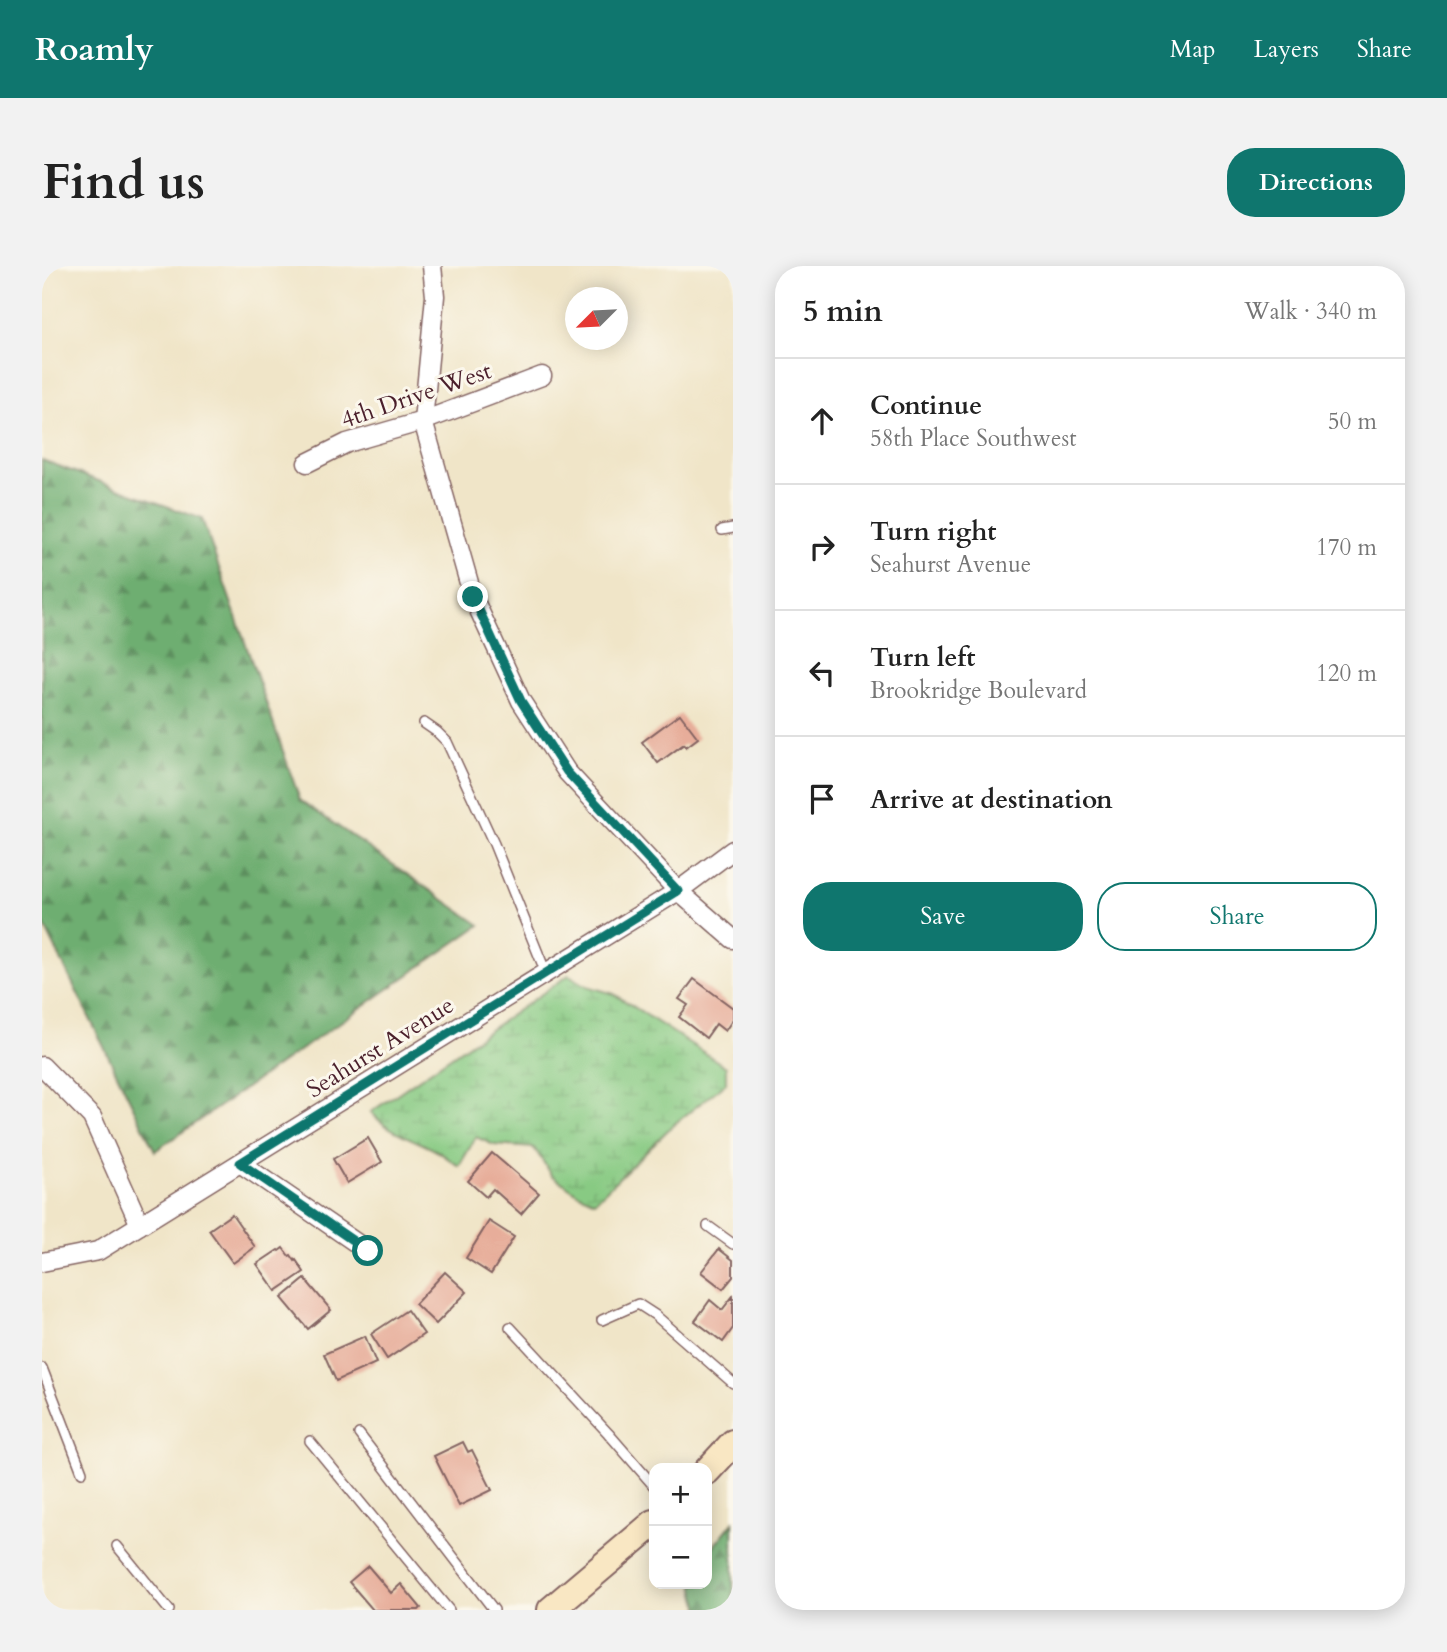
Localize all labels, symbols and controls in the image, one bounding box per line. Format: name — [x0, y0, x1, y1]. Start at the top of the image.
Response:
text: Roamly — [35, 27, 154, 72]
text: Map — [1170, 33, 1216, 66]
text: Layers — [1254, 33, 1319, 66]
text: Share — [1357, 33, 1412, 66]
button: Directions — [1227, 148, 1405, 217]
text: Find us — [42, 149, 205, 216]
north arrow — [565, 287, 628, 350]
text: 5 min — [803, 291, 883, 332]
text: Walk · 340 m — [1244, 296, 1377, 327]
street label: 4th Drive West — [337, 354, 496, 437]
text: Continue — [870, 388, 982, 423]
icon: ahead — [803, 402, 841, 440]
text: 50 m — [1328, 406, 1377, 437]
text: 58th Place Southwest — [870, 423, 1076, 454]
text: Turn right — [870, 514, 997, 549]
icon: right — [803, 528, 841, 566]
text: 170 m — [1316, 532, 1377, 563]
text: Seahurst Avenue — [870, 549, 1031, 580]
route end — [457, 581, 488, 612]
text: Turn left — [870, 640, 975, 675]
icon: left — [803, 654, 841, 692]
text: 120 m — [1316, 658, 1377, 689]
text: Brookridge Boulevard — [870, 675, 1087, 706]
icon: arrive — [803, 780, 841, 818]
text: Arrive at destination — [870, 782, 1113, 817]
button: Save — [803, 882, 1083, 951]
button: Share — [1097, 882, 1377, 951]
street label: Seahurst Avenue — [300, 989, 460, 1106]
route start — [352, 1235, 383, 1266]
map controls — [649, 1463, 712, 1589]
button: + — [649, 1463, 712, 1526]
button: − — [649, 1526, 712, 1589]

